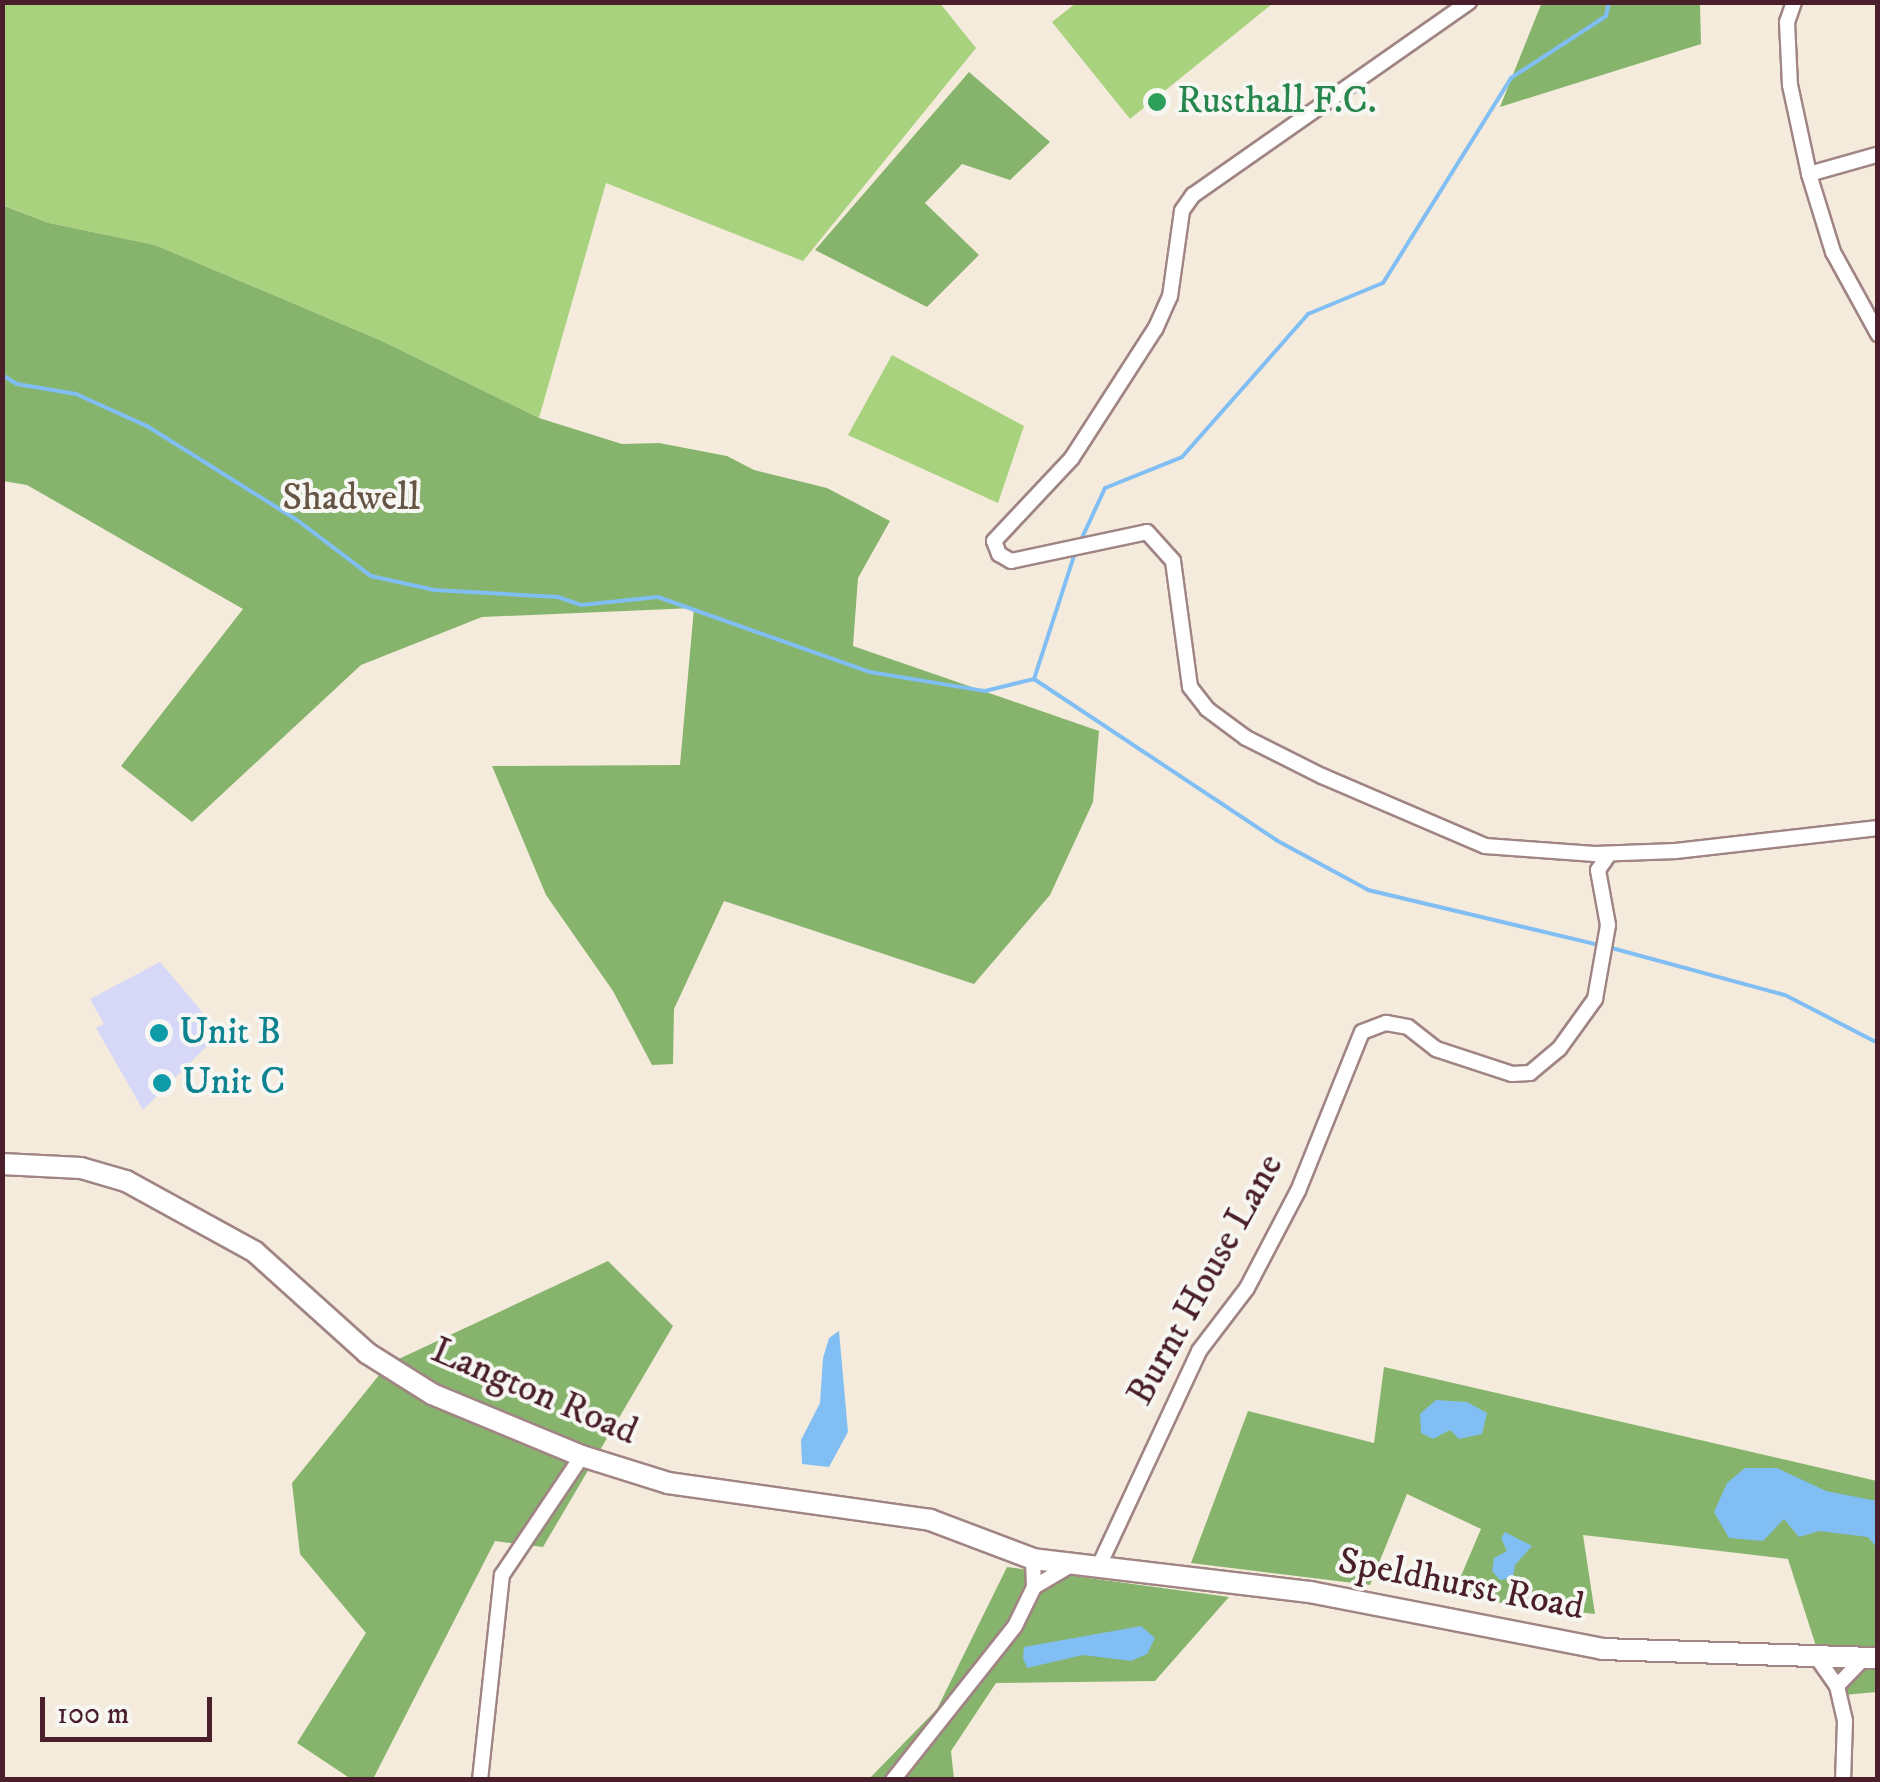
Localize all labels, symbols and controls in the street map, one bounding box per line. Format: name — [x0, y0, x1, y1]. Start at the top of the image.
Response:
place label: Rusthall F.C. — [1177, 79, 1377, 125]
marker: Rusthall F.C. — [1146, 91, 1168, 113]
park label: Shadwell — [282, 476, 420, 522]
place label: Unit B — [179, 1010, 281, 1056]
marker: Unit B — [148, 1022, 170, 1044]
place label: Unit C — [182, 1060, 286, 1106]
marker: Unit C — [151, 1072, 173, 1094]
street label: Burnt House Lane — [1118, 1146, 1294, 1414]
street label: Langton Road — [424, 1328, 644, 1456]
street label: Speldhurst Road — [1334, 1539, 1588, 1631]
scale bar — [45, 1677, 218, 1739]
text: 100 m — [57, 1696, 129, 1733]

